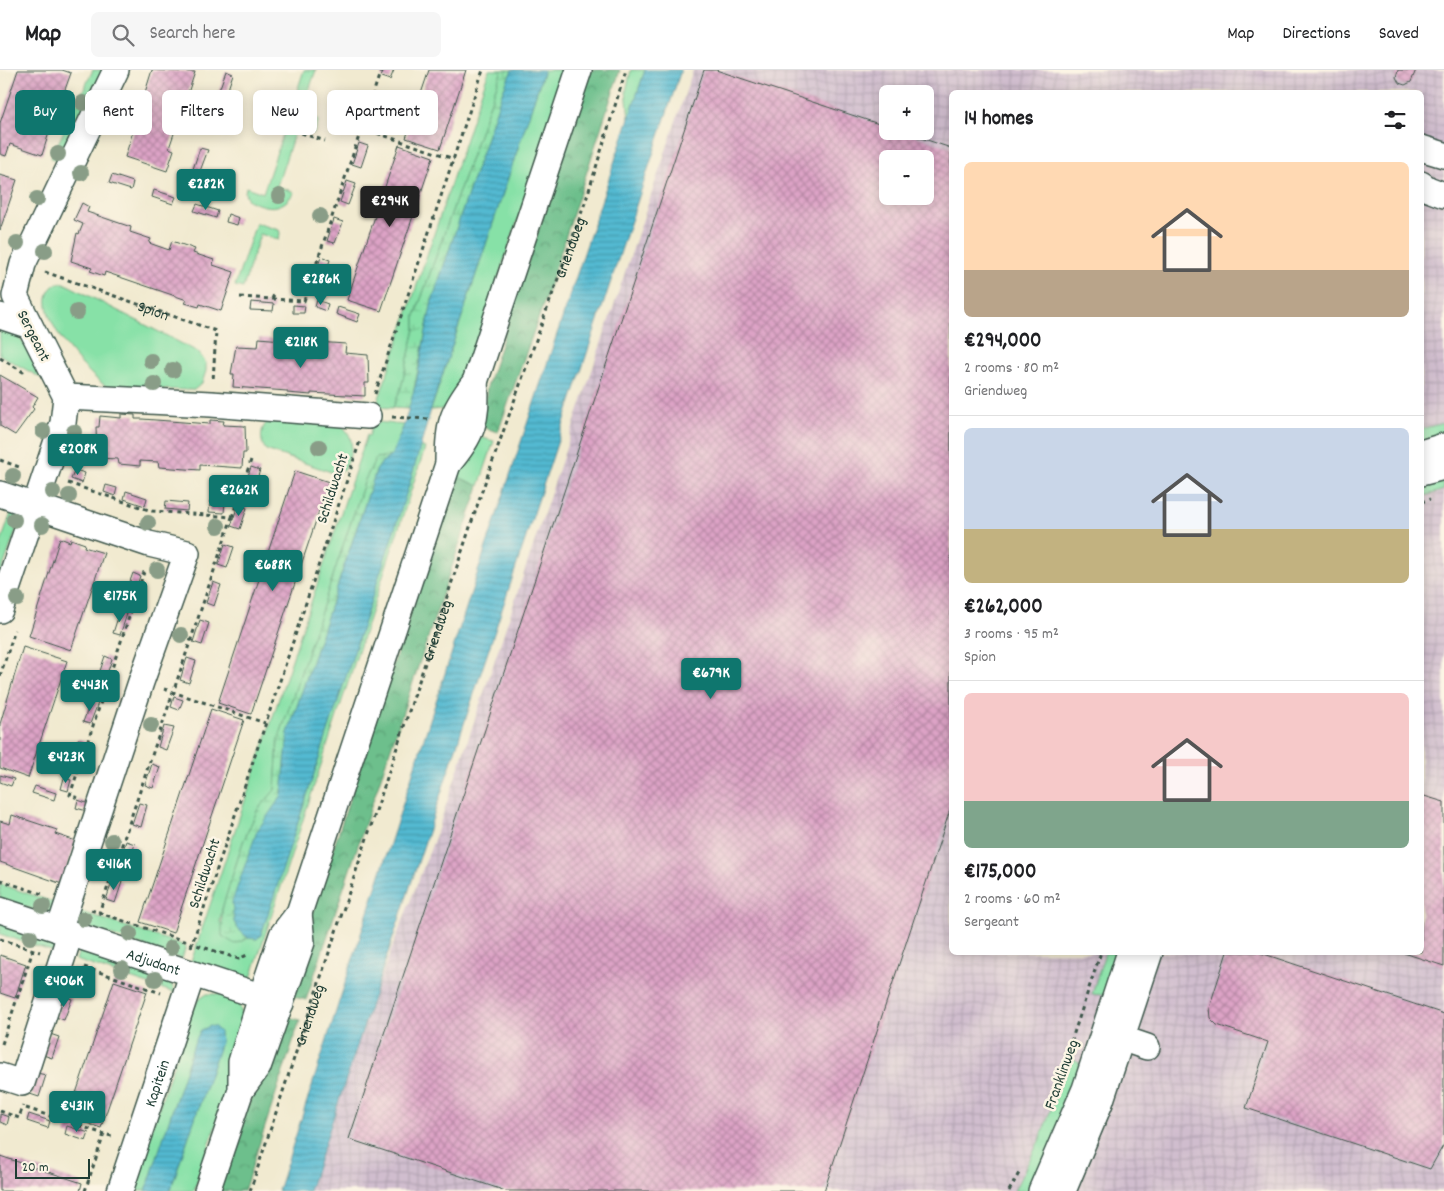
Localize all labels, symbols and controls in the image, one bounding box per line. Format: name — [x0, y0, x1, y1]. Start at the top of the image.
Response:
search box — [91, 12, 441, 57]
text: Map — [25, 18, 61, 52]
icon: search — [109, 21, 137, 49]
text: Search here — [149, 21, 235, 48]
text: Map — [1227, 22, 1254, 47]
text: Directions — [1282, 22, 1351, 47]
text: Saved — [1379, 22, 1419, 47]
map controls — [879, 85, 934, 205]
button: + — [879, 85, 934, 140]
chip: Buy — [15, 90, 75, 135]
chip: Rent — [85, 90, 152, 135]
chip: Filters — [162, 90, 243, 135]
chip: New — [253, 90, 317, 135]
chip: Apartment — [327, 90, 438, 135]
text: 14 homes — [964, 105, 1034, 135]
icon: filters — [1381, 106, 1409, 134]
button: − — [879, 150, 934, 205]
pin: €282K — [171, 168, 241, 211]
text: €282K — [188, 173, 224, 196]
pin: €294K — [355, 186, 425, 228]
text: €294K — [371, 190, 409, 213]
icon: home — [1142, 195, 1232, 285]
street label: Griendweg — [550, 215, 593, 282]
pin: €286K — [286, 264, 356, 306]
text: €286K — [302, 268, 340, 291]
street label: Spion — [134, 296, 172, 328]
street label: Sergeant — [10, 306, 56, 366]
pin: €218K — [266, 326, 336, 369]
text: €294,000 — [964, 327, 1042, 357]
text: €218K — [284, 331, 318, 354]
text: 2 rooms · 80 m² — [964, 357, 1059, 380]
text: Griendweg — [964, 380, 1027, 403]
pin: €208K — [43, 434, 113, 476]
text: €208K — [59, 438, 97, 461]
street label: Schildwacht — [311, 451, 356, 527]
icon: home — [1142, 460, 1232, 550]
pin: €262K — [204, 474, 274, 517]
text: €262K — [220, 479, 258, 502]
pin: €688K — [238, 550, 308, 592]
text: €688K — [255, 554, 292, 577]
pin: €175K — [85, 580, 155, 623]
text: €175K — [103, 585, 137, 608]
text: €262,000 — [964, 593, 1043, 623]
street label: Griendweg — [417, 597, 459, 664]
text: 3 rooms · 95 m² — [964, 623, 1059, 646]
text: Spion — [964, 646, 996, 669]
pin: €679K — [676, 658, 746, 700]
text: €679K — [692, 662, 730, 685]
pin: €443K — [55, 670, 125, 712]
text: €443K — [72, 674, 108, 697]
icon: home — [1142, 725, 1232, 815]
pin: €423K — [31, 742, 101, 784]
text: €423K — [47, 746, 85, 769]
street label: Schildwacht — [183, 836, 228, 912]
pin: €416K — [79, 848, 149, 891]
text: €416K — [97, 853, 131, 876]
text: €175,000 — [964, 858, 1036, 888]
text: 2 rooms · 60 m² — [964, 888, 1061, 911]
text: Sergeant — [964, 911, 1019, 934]
street label: Adjudant — [123, 944, 183, 983]
pin: €406K — [29, 966, 99, 1008]
text: €406K — [44, 970, 84, 993]
street label: Griendweg — [290, 982, 332, 1049]
street label: Franklinweg — [1039, 1037, 1086, 1113]
street label: Kapitein — [140, 1057, 177, 1110]
pin: €431K — [42, 1090, 112, 1133]
text: €431K — [60, 1095, 94, 1118]
scale bar — [15, 1156, 90, 1179]
text: 20 m — [22, 1158, 49, 1178]

